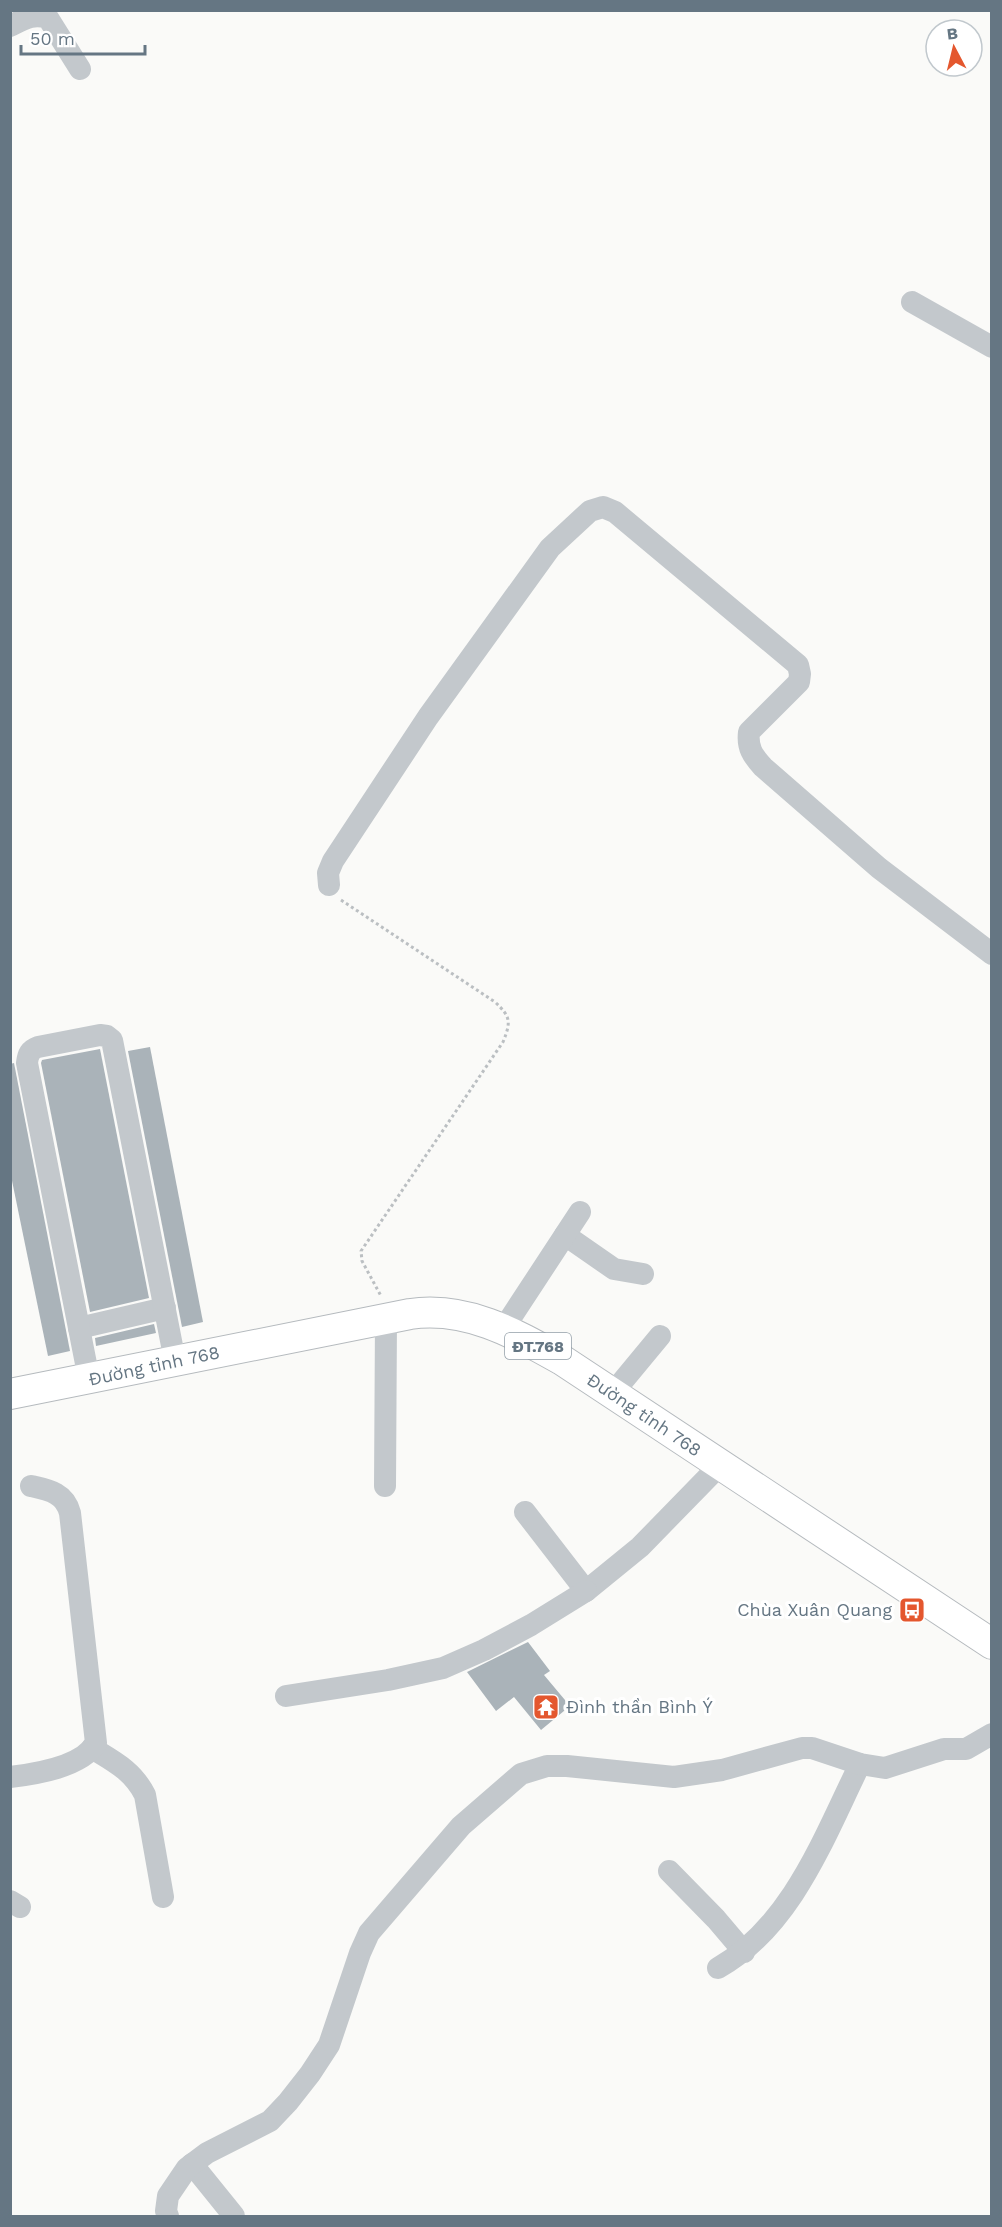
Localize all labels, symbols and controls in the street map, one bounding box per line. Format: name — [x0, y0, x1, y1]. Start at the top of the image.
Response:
scale bar — [21, 18, 146, 56]
north arrow — [924, 18, 984, 78]
text: B — [946, 24, 959, 44]
text: 50 m — [30, 28, 75, 49]
road number: ĐT.768 — [505, 1333, 571, 1359]
street label: Đường tỉnh 768 — [86, 1341, 221, 1390]
street label: Đường tỉnh 768 — [583, 1369, 705, 1461]
bus stop icon: Chùa Xuân Quang — [897, 1595, 927, 1625]
place label: Chùa Xuân Quang — [737, 1599, 892, 1620]
temple icon: Đình thần Bình Ý — [531, 1692, 561, 1722]
place label: Đình thần Bình Ý — [566, 1696, 713, 1717]

